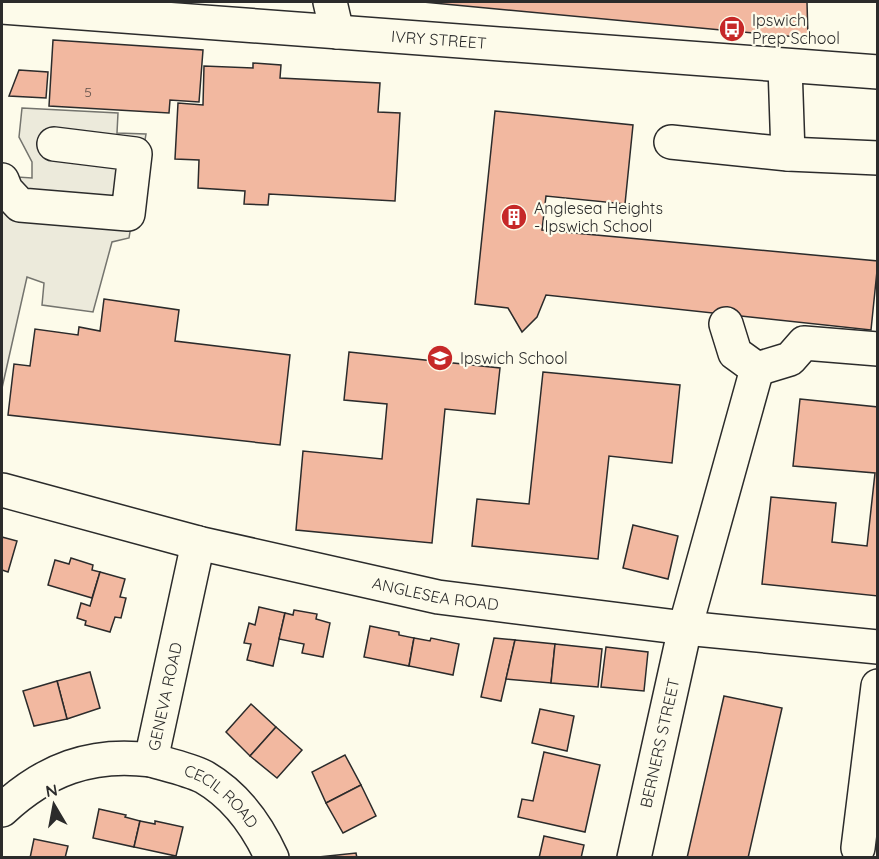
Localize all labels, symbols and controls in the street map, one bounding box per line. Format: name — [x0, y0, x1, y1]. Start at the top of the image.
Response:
place label: Ipswich Prep School — [752, 10, 840, 48]
bus stop icon: Ipswich Prep School — [717, 14, 747, 44]
street label: IVRY STREET — [390, 26, 488, 53]
house number: 5 — [84, 83, 92, 101]
place label: Anglesea Heights - Ipswich School — [534, 198, 663, 236]
building icon: Anglesea Heights - Ipswich School — [499, 202, 529, 232]
school or university icon: Ipswich School — [425, 343, 455, 373]
place label: Ipswich School — [460, 348, 568, 368]
street label: ANGLESEA ROAD — [370, 573, 500, 615]
street label: GENEVA ROAD — [143, 640, 186, 753]
street label: BERNERS STREET — [635, 676, 684, 810]
street label: CECIL ROAD — [182, 760, 263, 832]
north arrow — [24, 775, 84, 835]
text: N — [44, 779, 59, 801]

